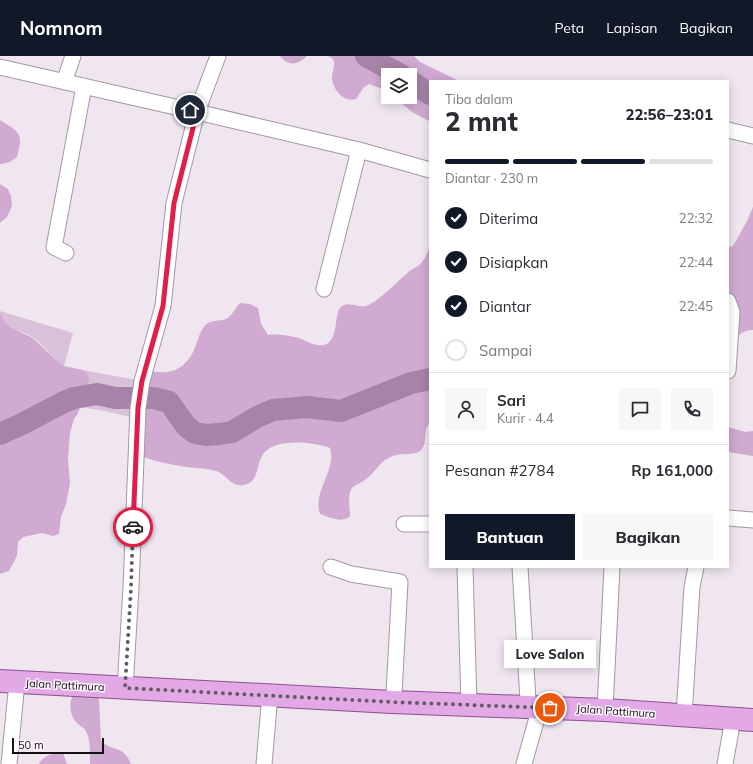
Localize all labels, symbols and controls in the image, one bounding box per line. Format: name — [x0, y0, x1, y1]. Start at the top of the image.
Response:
text: Nomnom — [20, 16, 102, 40]
text: Peta — [555, 19, 584, 37]
text: Lapisan — [606, 19, 658, 37]
text: Bagikan — [680, 19, 733, 37]
map controls — [381, 68, 417, 104]
button: layers — [381, 68, 417, 104]
text: Tiba dalam — [445, 91, 513, 107]
pin — [173, 93, 207, 127]
icon: home — [179, 99, 201, 121]
text: 2 mnt — [445, 105, 518, 138]
text: 22:56–23:01 — [626, 105, 713, 124]
text: Diantar · 230 m — [445, 170, 538, 186]
icon: check — [445, 207, 467, 229]
text: Diterima — [479, 209, 538, 228]
text: 22:32 — [679, 210, 713, 226]
icon: check — [445, 251, 467, 273]
text: Disiapkan — [479, 253, 548, 272]
text: 22:44 — [679, 254, 713, 270]
icon: check — [445, 295, 467, 317]
text: Diantar — [479, 297, 531, 316]
text: 22:45 — [679, 298, 713, 314]
text: Sampai — [479, 341, 532, 360]
button: person — [445, 388, 487, 430]
button: chat — [619, 388, 661, 430]
button: phone — [671, 388, 713, 430]
text: Sari — [497, 391, 526, 410]
text: Kurir · 4.4 — [497, 410, 554, 426]
text: Pesanan #2784 — [445, 461, 555, 480]
text: Rp 161,000 — [631, 461, 713, 480]
courier — [113, 507, 153, 547]
button: Bantuan — [445, 514, 575, 560]
button: Bagikan — [583, 514, 713, 560]
icon: car — [122, 516, 144, 538]
callout: Love Salon — [504, 640, 596, 668]
text: Love Salon — [515, 646, 585, 662]
street label: Jalan Pattimura — [25, 676, 105, 694]
pin — [533, 691, 567, 725]
icon: bag — [539, 697, 561, 719]
street label: Jalan Pattimura — [576, 701, 656, 721]
scale bar — [12, 736, 104, 755]
text: 50 m — [18, 738, 44, 752]

